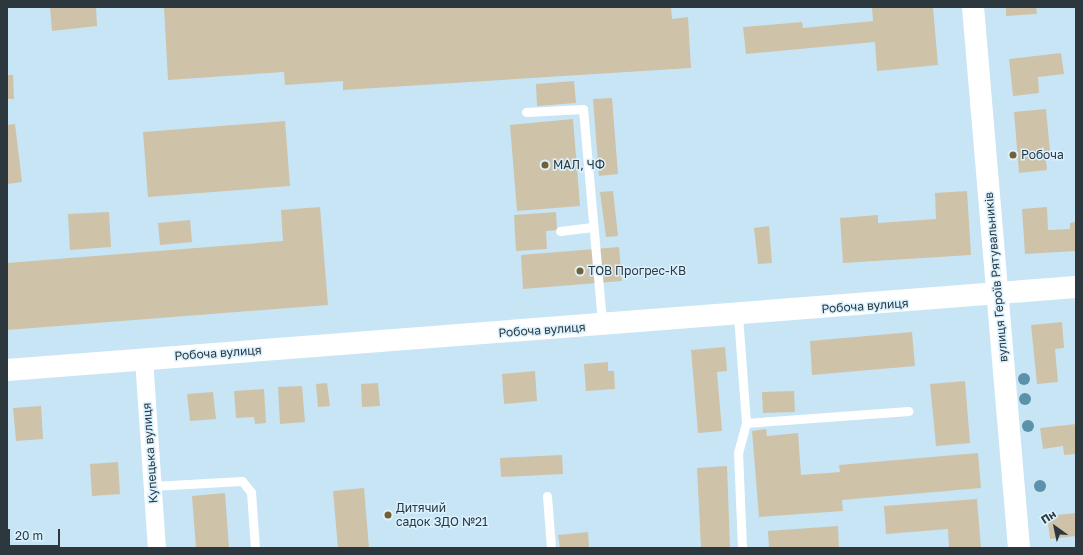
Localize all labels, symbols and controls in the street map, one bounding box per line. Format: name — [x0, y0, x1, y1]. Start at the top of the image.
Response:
place label: Робоча — [1021, 148, 1064, 162]
marker: Робоча — [1008, 150, 1018, 160]
place label: МАЛ, ЧФ — [553, 158, 605, 172]
marker: МАЛ, ЧФ — [540, 160, 550, 170]
street label: вулиця Героїв Рятувальників — [981, 191, 1011, 363]
place label: ТОВ Прогрес-КВ — [588, 264, 686, 278]
marker: ТОВ Прогрес-КВ — [575, 266, 585, 276]
street label: Робоча вулиця — [821, 296, 909, 316]
street label: Робоча вулиця — [498, 320, 586, 340]
street label: Робоча вулиця — [174, 343, 262, 363]
street label: Купецька вулиця — [139, 402, 161, 504]
place label: Дитячий садок ЗДО №21 — [396, 501, 488, 529]
north arrow — [1035, 507, 1075, 547]
text: Пн — [1038, 507, 1058, 526]
marker: Дитячий садок ЗДО №21 — [383, 510, 393, 520]
scale bar — [10, 521, 62, 547]
text: 20 m — [15, 528, 43, 543]

